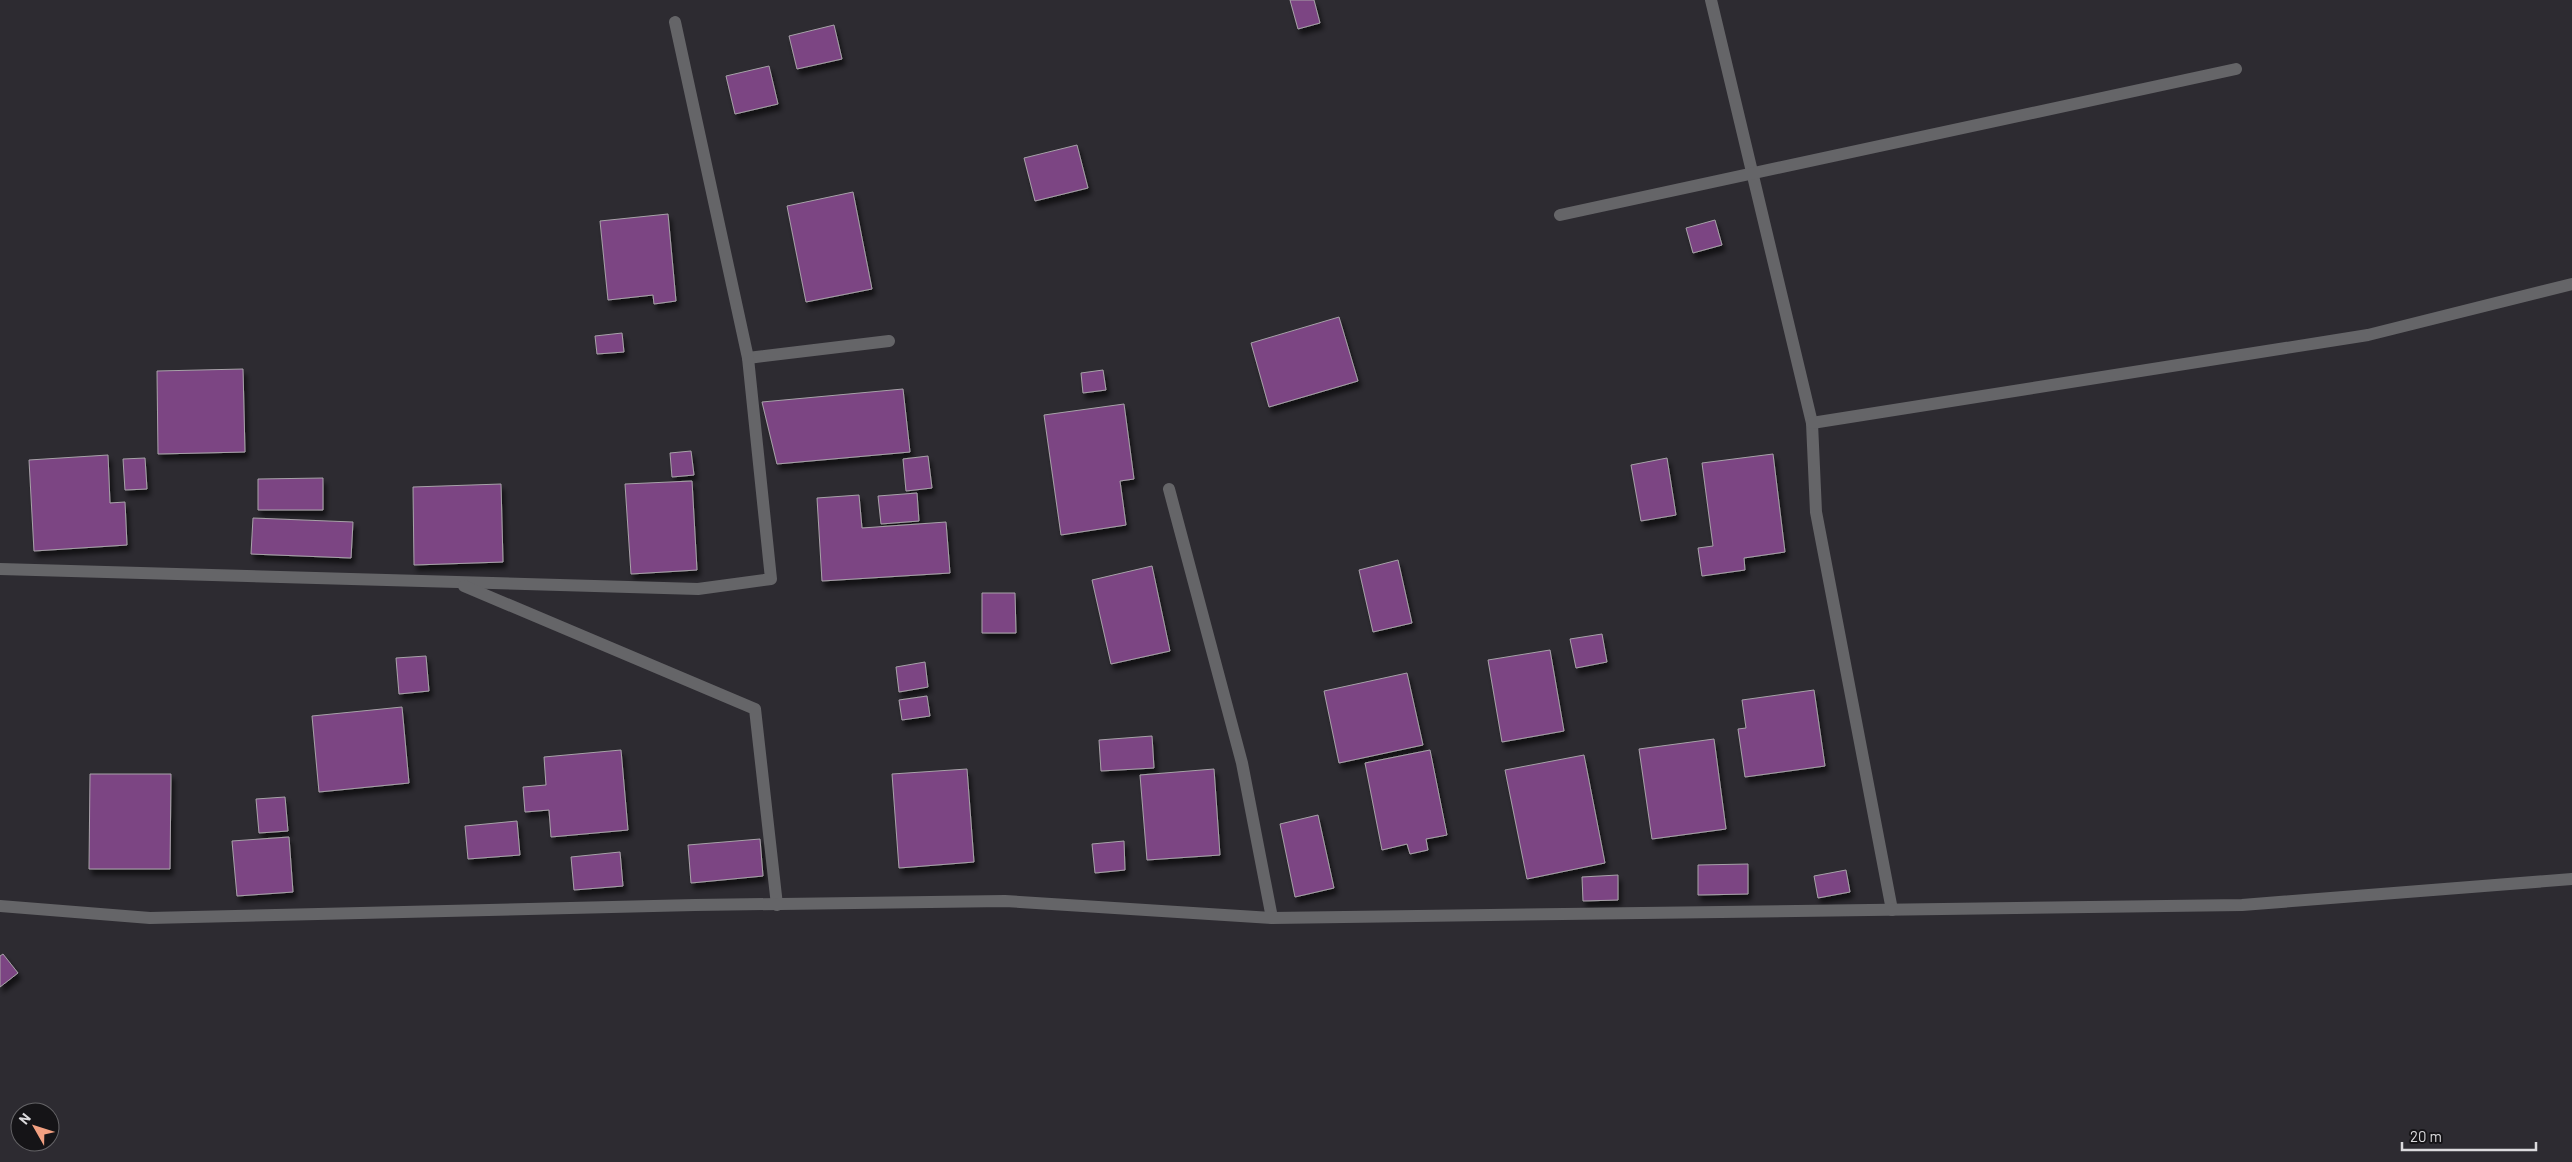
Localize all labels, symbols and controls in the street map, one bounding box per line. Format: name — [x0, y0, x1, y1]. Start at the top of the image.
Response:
north arrow — [10, 1102, 60, 1152]
text: N — [15, 1110, 34, 1127]
scale bar — [2402, 1120, 2536, 1152]
text: 20 m — [2410, 1127, 2442, 1145]

